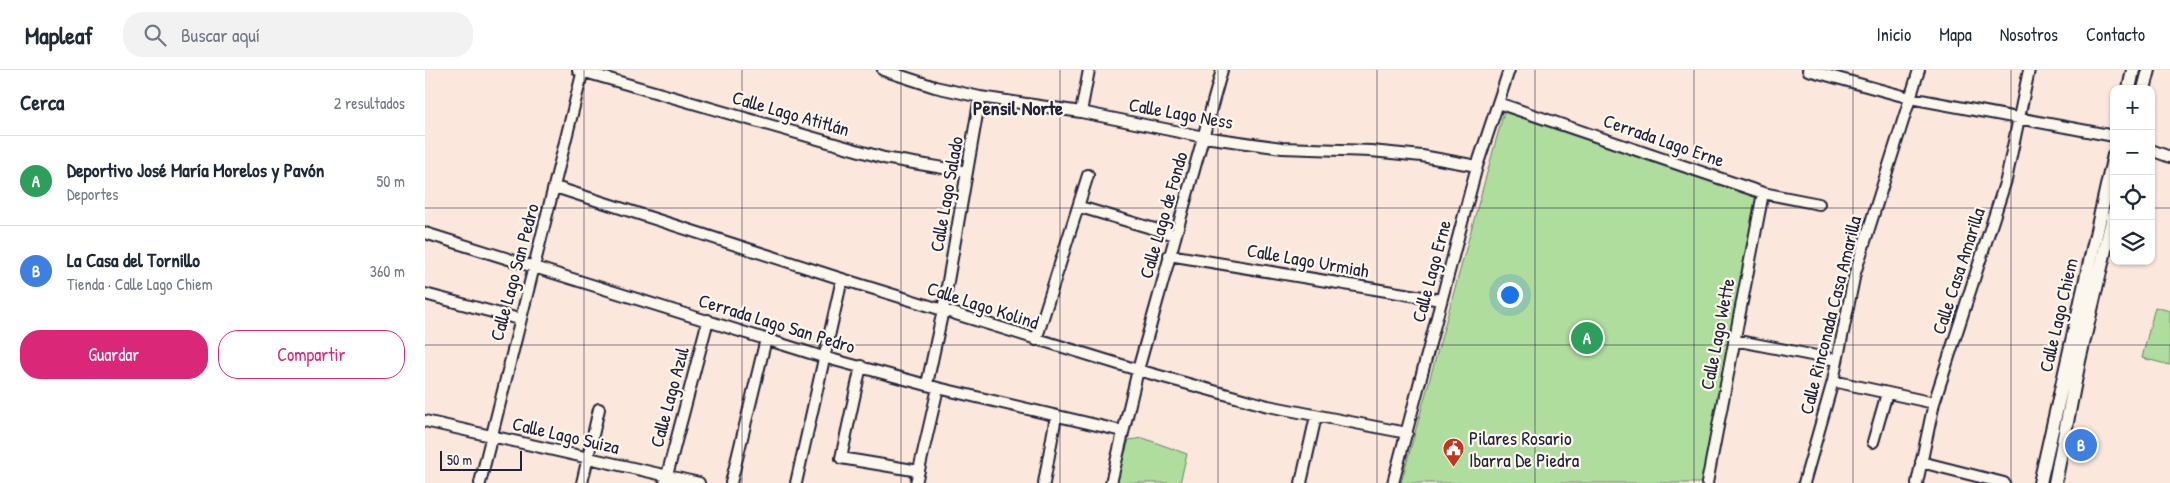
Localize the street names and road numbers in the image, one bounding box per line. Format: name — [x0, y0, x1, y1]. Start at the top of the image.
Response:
street label: Calle Lago Atitlán — [729, 84, 853, 142]
street label: Calle Lago Ness — [1127, 91, 1235, 135]
street label: Cerrada Lago Erne — [1600, 107, 1728, 173]
street label: Calle Lago Salado — [923, 134, 969, 254]
street label: Calle Lago de Fondo — [1132, 148, 1194, 281]
street label: Calle Lago San Pedro — [483, 200, 545, 344]
street label: Calle Casa Amarilla — [1925, 204, 1991, 338]
street label: Calle Rinconada Casa Amarilla — [1793, 213, 1867, 417]
street label: Calle Lago Erne — [1405, 217, 1457, 325]
street label: Calle Lago Urmiah — [1245, 236, 1371, 284]
street label: Calle Lago Chiem — [2032, 255, 2084, 374]
street label: Calle Lago Kolind — [924, 275, 1043, 335]
street label: Calle Lago Wette — [1693, 276, 1741, 392]
street label: Cerrada Lago San Pedro — [695, 287, 859, 359]
street label: Calle Lago Azul — [643, 343, 695, 450]
street label: Calle Lago Suiza — [510, 410, 623, 460]

